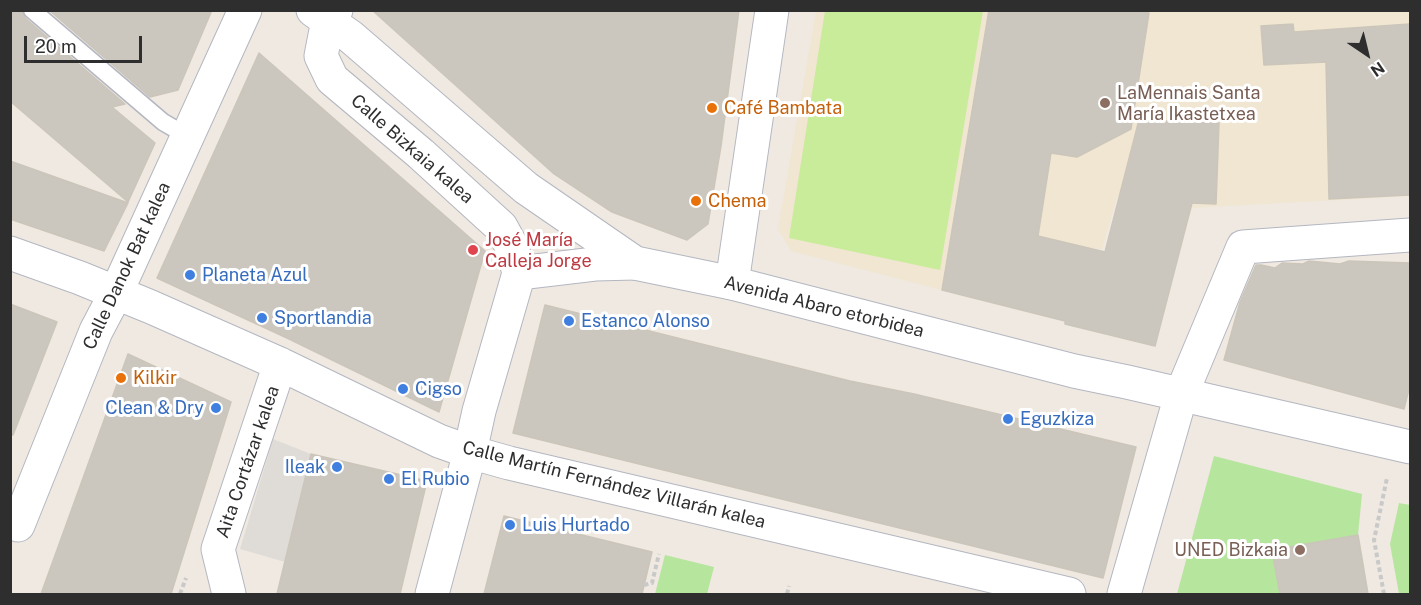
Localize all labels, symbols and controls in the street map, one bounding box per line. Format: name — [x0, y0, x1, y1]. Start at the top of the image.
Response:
scale bar — [27, 24, 146, 62]
north arrow — [1337, 24, 1397, 84]
text: 20 m — [35, 36, 77, 57]
text: N — [1367, 58, 1388, 81]
place label: LaMennais Santa María Ikastetxea — [1117, 82, 1261, 124]
street label: Calle Bizkaia kalea — [346, 90, 478, 208]
marker: LaMennais Santa María Ikastetxea — [1098, 96, 1112, 110]
place label: Café Bambata — [724, 97, 842, 119]
marker: Café Bambata — [705, 101, 719, 115]
street label: Calle Danok Bat kalea — [79, 179, 175, 353]
place label: Chema — [708, 190, 766, 212]
marker: Chema — [689, 194, 703, 208]
place label: José María Calleja Jorge — [485, 229, 592, 272]
marker: José María Calleja Jorge — [466, 243, 480, 257]
place label: Planeta Azul — [202, 264, 308, 286]
marker: Planeta Azul — [183, 268, 197, 282]
street label: Avenida Abaro etorbidea — [722, 272, 926, 342]
place label: Sportlandia — [274, 307, 372, 329]
place label: Estanco Alonso — [581, 310, 710, 332]
marker: Sportlandia — [255, 311, 269, 325]
marker: Estanco Alonso — [562, 314, 576, 328]
place label: Kilkir — [133, 367, 177, 389]
marker: Kilkir — [114, 371, 128, 385]
place label: Cigso — [415, 378, 462, 400]
marker: Cigso — [396, 382, 410, 396]
street label: Aita Cortázar kalea — [212, 383, 284, 541]
place label: Clean & Dry — [105, 397, 204, 419]
marker: Clean & Dry — [209, 401, 223, 415]
place label: Eguzkiza — [1020, 408, 1094, 430]
marker: Eguzkiza — [1001, 412, 1015, 426]
street label: Calle Martín Fernández Villarán kalea — [460, 437, 768, 533]
place label: Ileak — [285, 456, 325, 478]
marker: Ileak — [330, 460, 344, 474]
place label: El Rubio — [401, 468, 470, 490]
marker: El Rubio — [382, 472, 396, 486]
place label: Luis Hurtado — [522, 514, 630, 536]
marker: Luis Hurtado — [503, 518, 517, 532]
place label: UNED Bizkaia — [1174, 539, 1288, 561]
marker: UNED Bizkaia — [1293, 543, 1307, 557]

